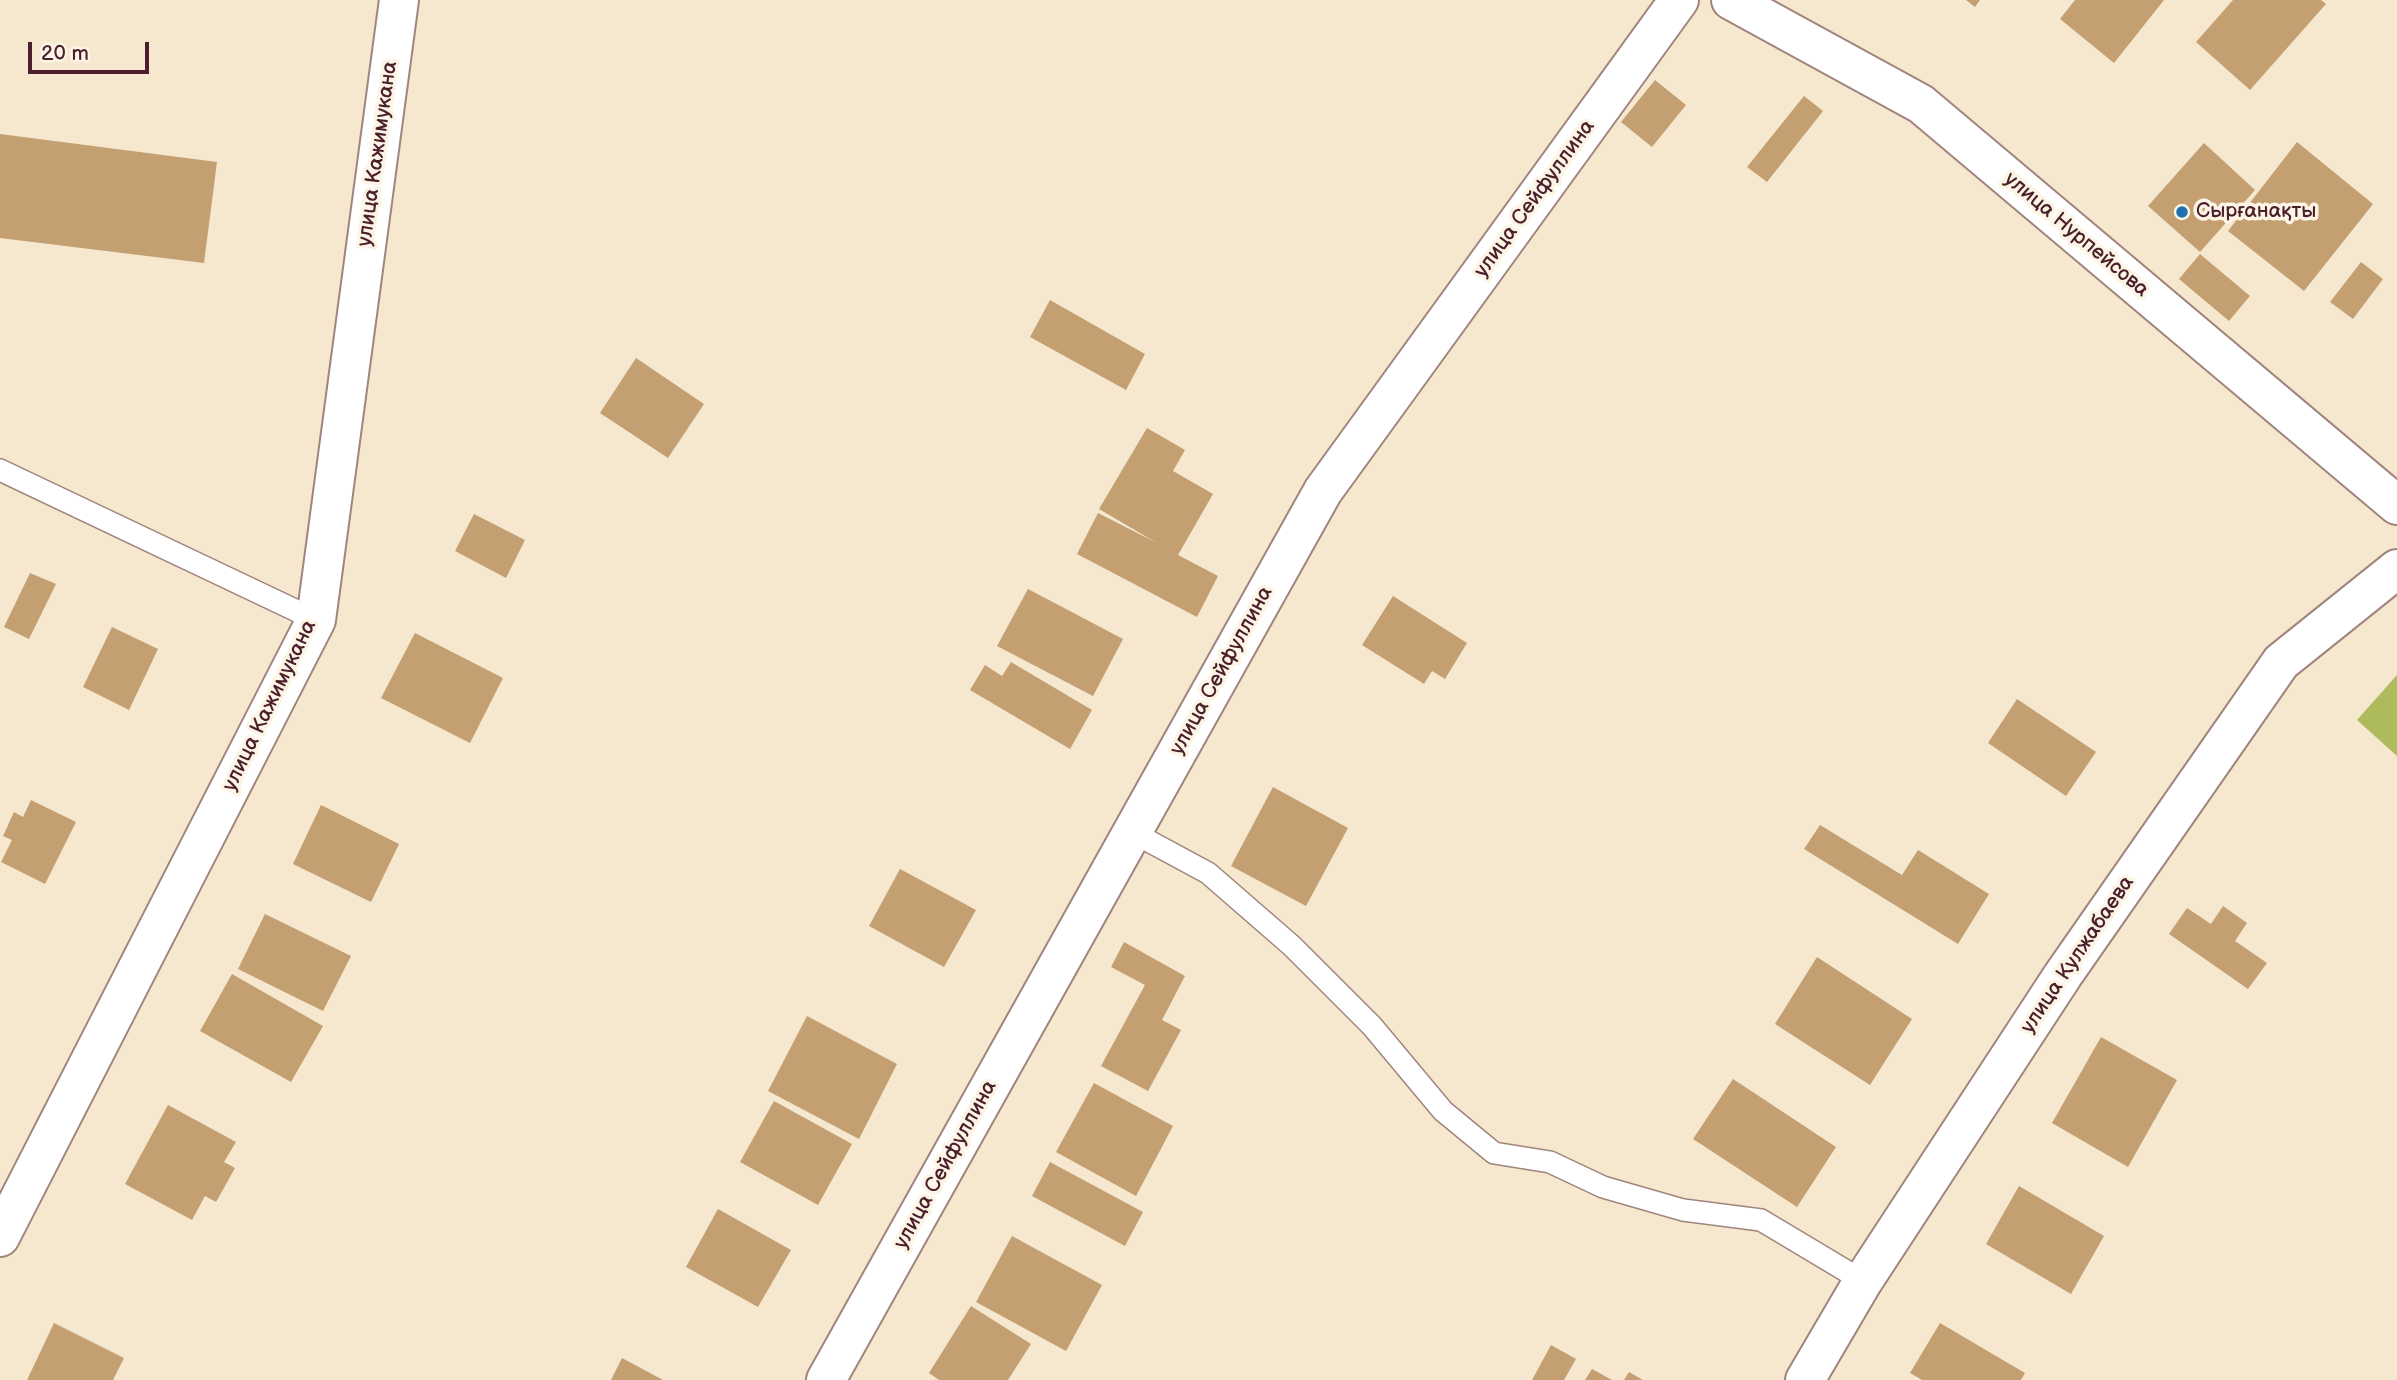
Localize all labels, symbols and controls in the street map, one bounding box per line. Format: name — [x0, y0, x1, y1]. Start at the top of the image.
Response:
scale bar — [32, 28, 152, 72]
text: 20 m — [41, 41, 89, 66]
street label: улица Кажимукана — [353, 60, 403, 248]
street label: улица Сейфуллина — [1469, 115, 1601, 283]
street label: улица Нурпейсова — [1998, 167, 2154, 303]
place label: Сырғанақты — [2196, 199, 2316, 225]
marker: Сырғанақты — [2174, 204, 2190, 220]
street label: улица Сейфуллина — [1165, 582, 1279, 760]
street label: улица Кажимукана — [218, 616, 322, 796]
street label: улица Кулжабаева — [2016, 871, 2140, 1039]
street label: улица Сейфуллина — [889, 1076, 1003, 1254]

